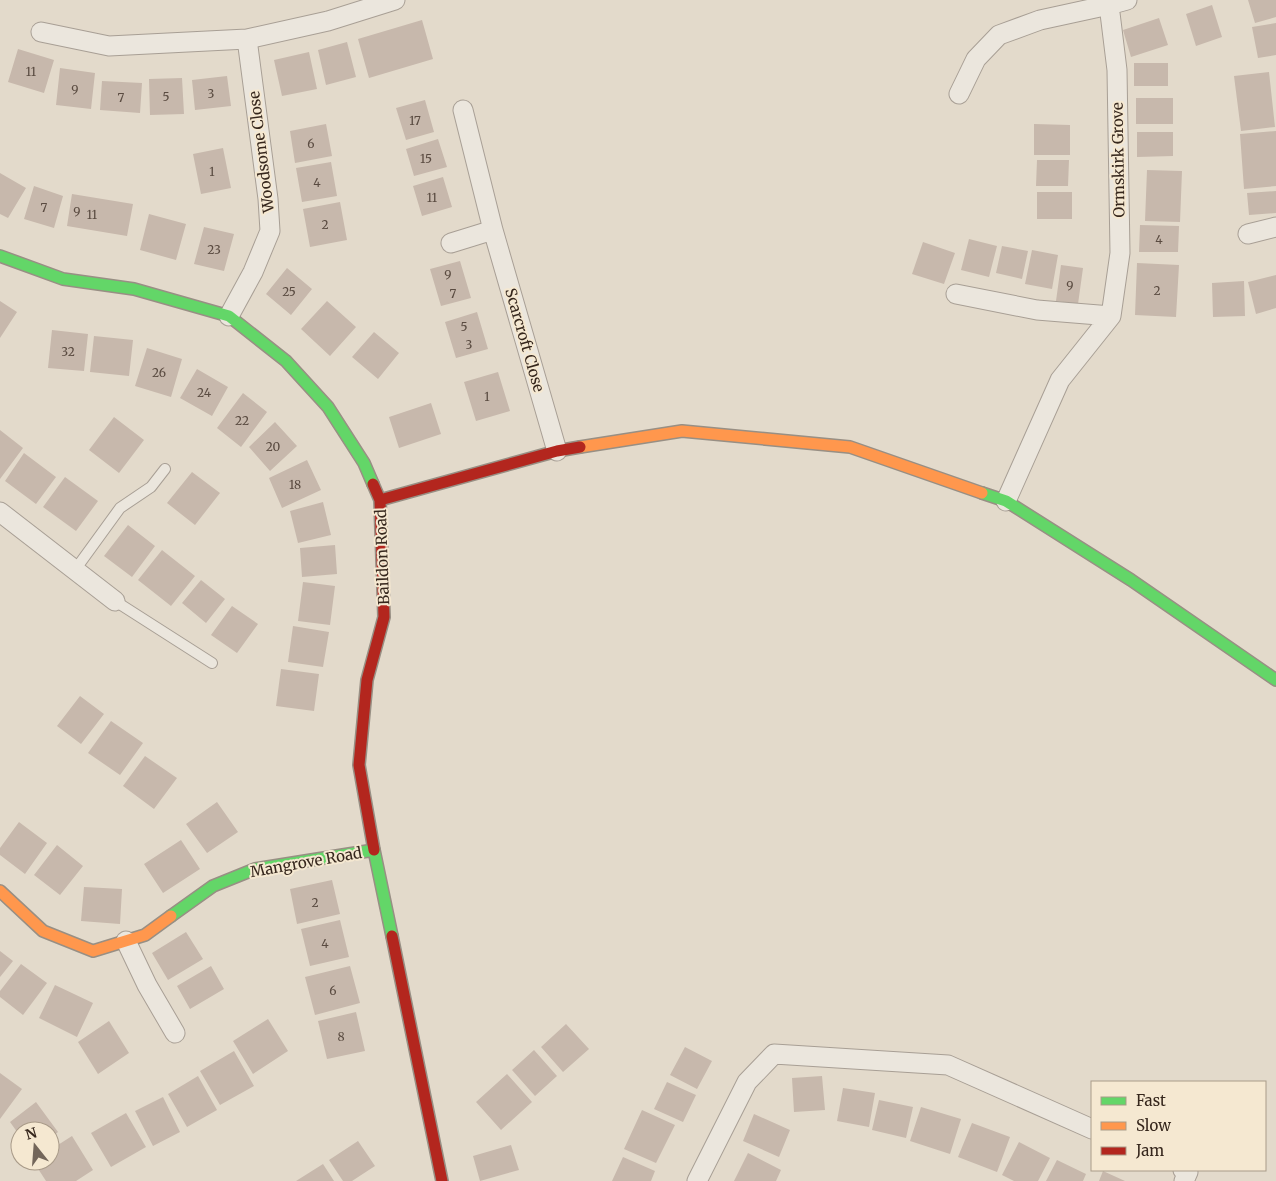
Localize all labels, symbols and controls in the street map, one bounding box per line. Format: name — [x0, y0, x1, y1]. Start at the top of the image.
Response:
house number: 11 — [26, 64, 37, 79]
house number: 9 — [71, 82, 79, 97]
house number: 3 — [208, 86, 215, 101]
house number: 5 — [162, 89, 170, 104]
house number: 7 — [118, 90, 125, 105]
street label: Woodsome Close — [244, 90, 278, 215]
street label: Ormskirk Grove — [1107, 102, 1129, 218]
house number: 17 — [409, 113, 421, 128]
house number: 6 — [307, 136, 315, 151]
house number: 15 — [420, 151, 432, 166]
house number: 1 — [209, 164, 215, 179]
house number: 4 — [313, 175, 321, 190]
house number: 11 — [427, 190, 438, 205]
house number: 7 — [41, 200, 48, 215]
house number: 9 — [73, 204, 81, 219]
house number: 11 — [87, 207, 98, 222]
house number: 2 — [321, 217, 329, 232]
house number: 4 — [1155, 232, 1163, 247]
house number: 23 — [207, 242, 221, 257]
house number: 9 — [444, 267, 452, 282]
house number: 9 — [1066, 278, 1074, 293]
house number: 2 — [1153, 283, 1161, 298]
house number: 25 — [282, 284, 296, 299]
house number: 7 — [450, 286, 457, 301]
street label: Scarcroft Close — [501, 286, 549, 394]
house number: 5 — [460, 319, 468, 334]
house number: 3 — [466, 337, 473, 352]
house number: 32 — [61, 344, 75, 359]
house number: 26 — [152, 365, 166, 380]
house number: 24 — [197, 385, 212, 400]
house number: 1 — [484, 389, 490, 404]
house number: 22 — [235, 413, 249, 428]
house number: 20 — [266, 439, 281, 454]
house number: 18 — [289, 477, 301, 492]
street label: Baildon Road — [371, 509, 393, 605]
street label: Mangrove Road — [249, 843, 363, 881]
house number: 2 — [311, 895, 319, 910]
house number: 4 — [321, 936, 329, 951]
house number: 6 — [329, 983, 337, 998]
house number: 8 — [337, 1029, 345, 1044]
legend — [1091, 1081, 1266, 1171]
text: Fast — [1136, 1091, 1166, 1110]
text: Slow — [1136, 1116, 1171, 1135]
north arrow — [10, 1121, 60, 1171]
text: N — [23, 1123, 39, 1144]
text: Jam — [1135, 1141, 1164, 1160]

